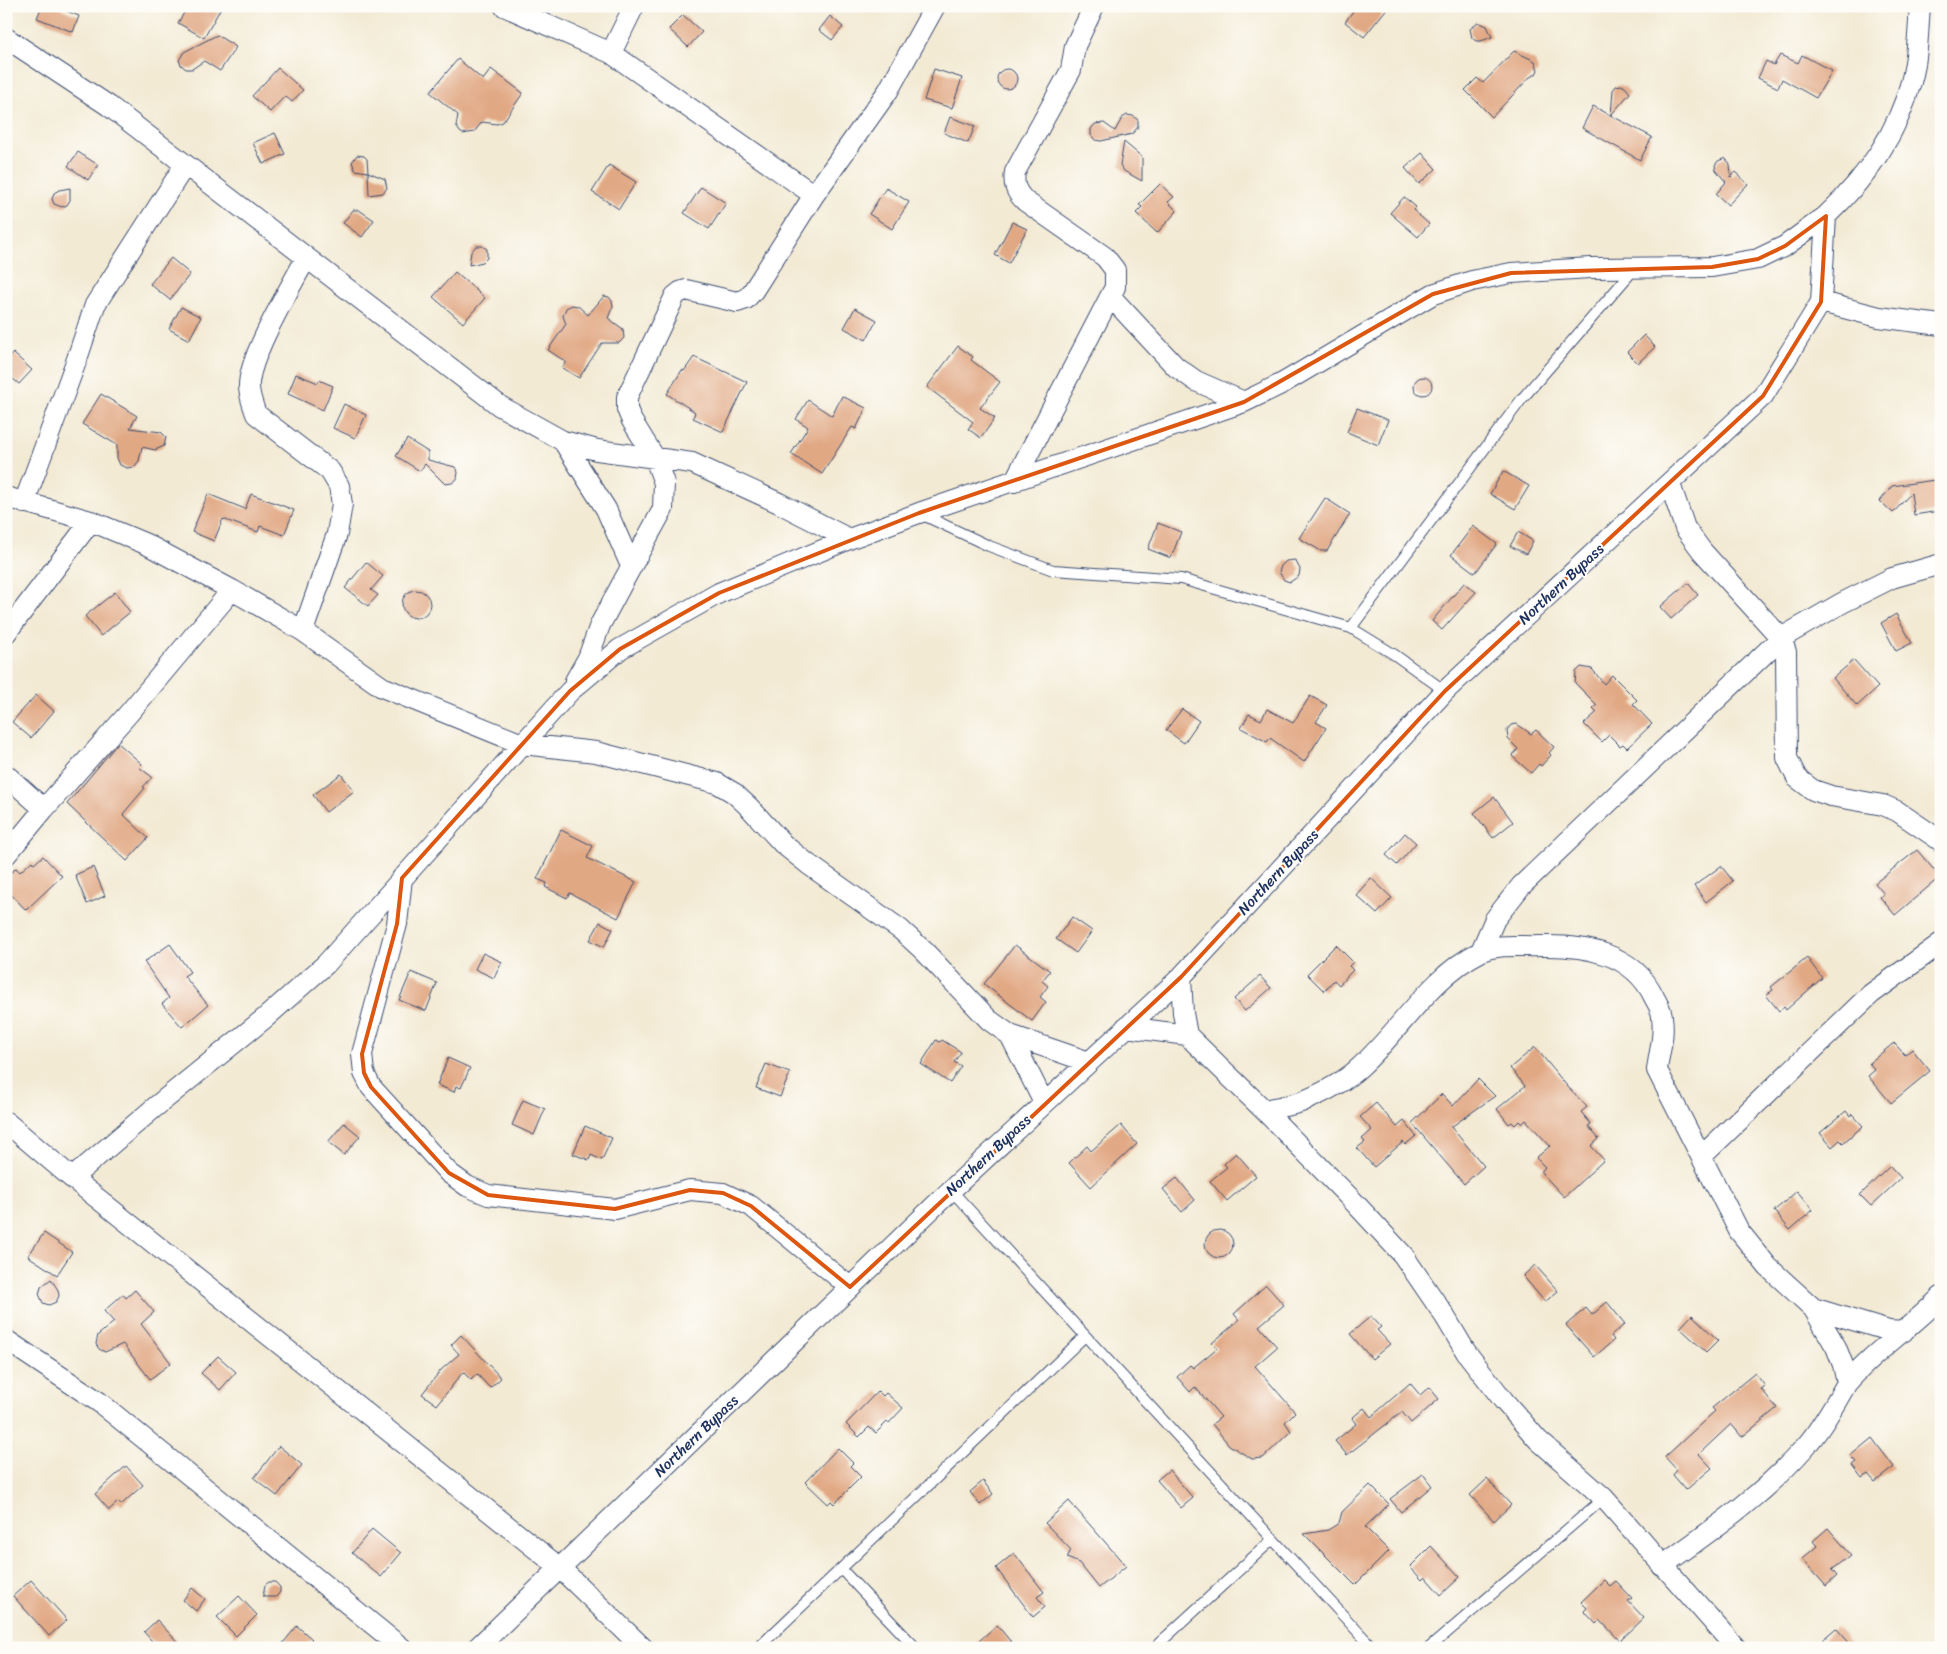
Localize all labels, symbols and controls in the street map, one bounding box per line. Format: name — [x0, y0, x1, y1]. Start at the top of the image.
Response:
street label: Northern Bypass — [1512, 536, 1611, 631]
street label: Northern Bypass — [1231, 822, 1326, 921]
street label: Northern Bypass — [939, 1107, 1038, 1202]
street label: Northern Bypass — [647, 1388, 745, 1484]

